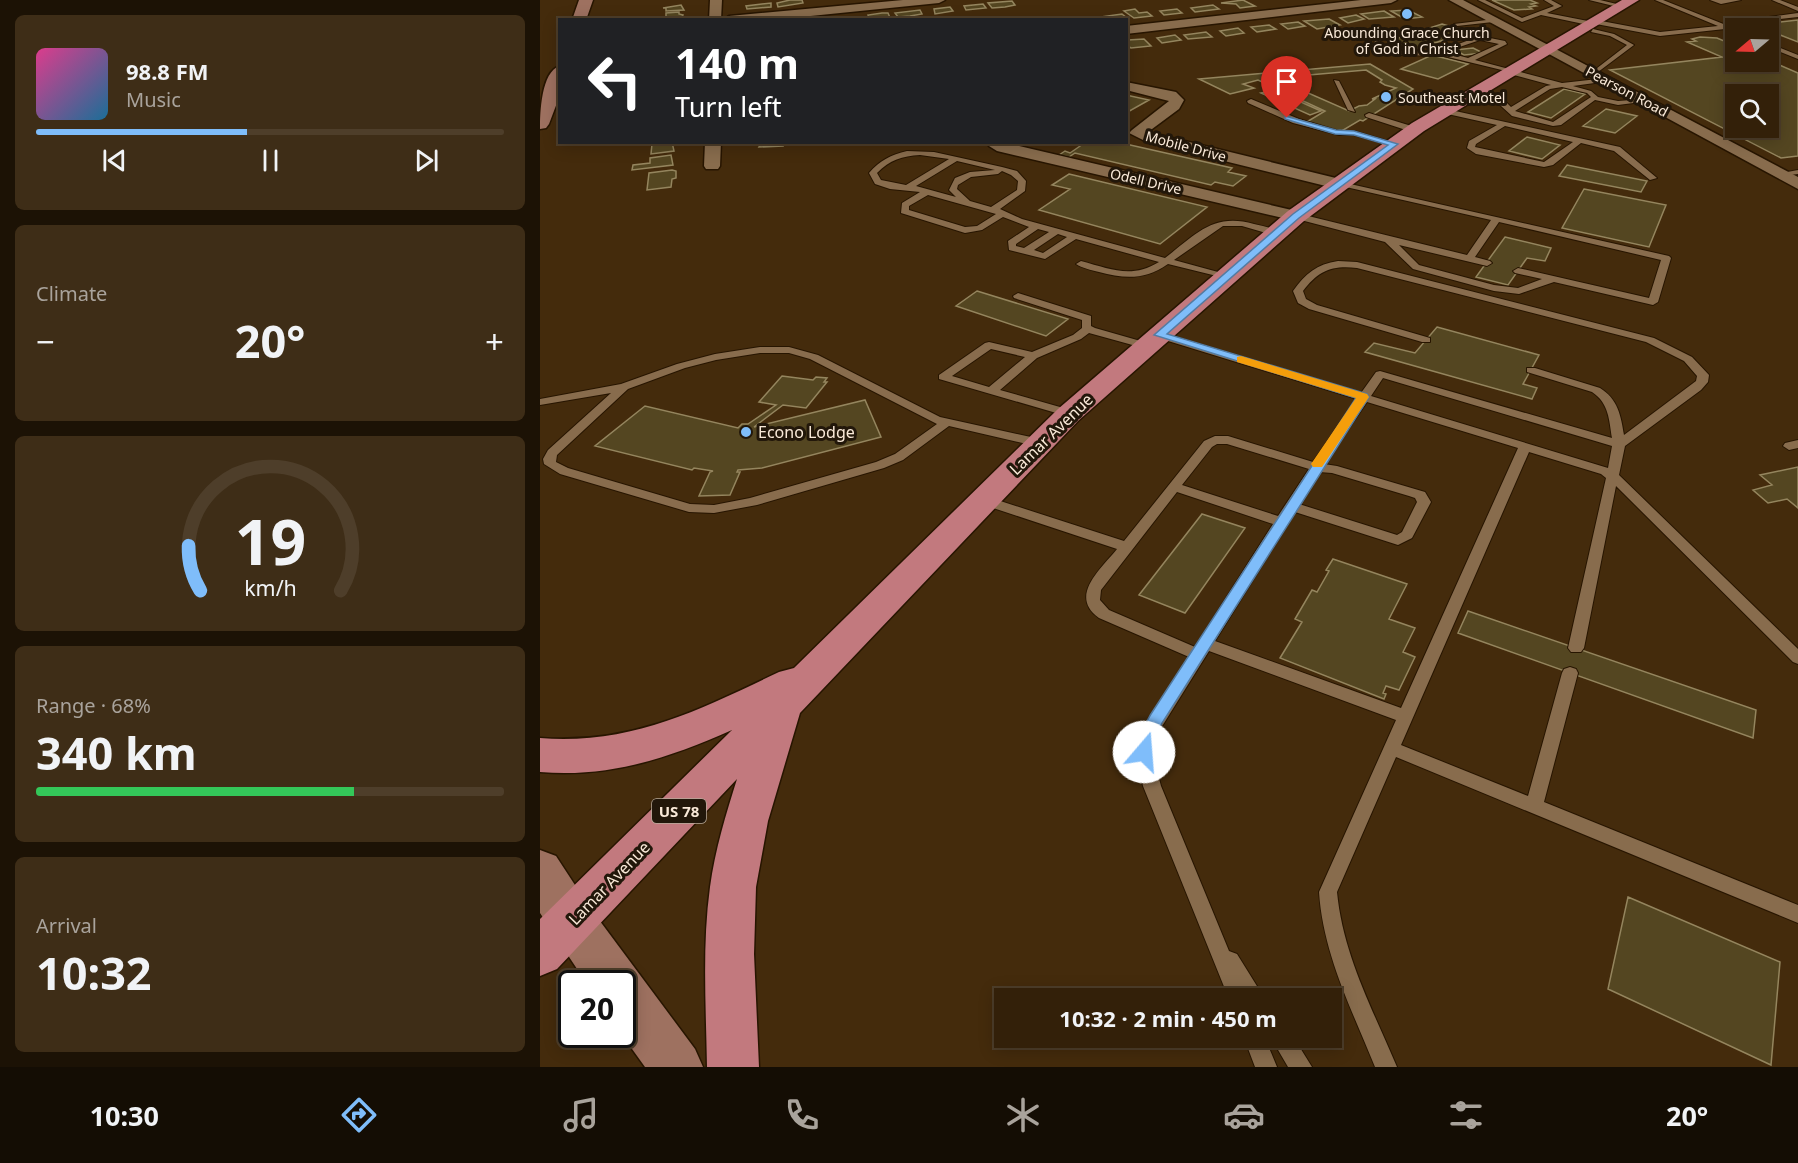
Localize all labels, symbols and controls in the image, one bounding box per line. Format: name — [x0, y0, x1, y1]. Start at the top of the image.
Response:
marker: Abounding Grace Church of God in Christ — [1400, 7, 1414, 21]
north arrow — [1725, 18, 1779, 72]
map controls — [1725, 18, 1779, 138]
place label: Abounding Grace Church of God in Christ — [1324, 23, 1490, 58]
text: 140 m — [675, 34, 799, 91]
icon: left — [576, 42, 654, 120]
text: 98.8 FM — [126, 56, 208, 86]
pin — [1261, 56, 1312, 118]
street label: Pearson Road — [1582, 61, 1672, 121]
icon: arrive — [1270, 65, 1303, 98]
button: search — [1725, 84, 1779, 138]
text: Music — [126, 86, 181, 113]
text: Turn left — [675, 88, 781, 125]
place label: Southeast Motel — [1398, 88, 1505, 107]
marker: Southeast Motel — [1379, 90, 1393, 104]
street label: Mobile Drive — [1143, 126, 1229, 166]
icon: previous — [98, 144, 131, 177]
icon: pause — [254, 144, 287, 177]
icon: next — [410, 144, 443, 177]
street label: Odell Drive — [1108, 164, 1184, 198]
text: Climate — [36, 280, 107, 307]
text: 20° — [235, 310, 305, 371]
text: − — [36, 319, 55, 364]
text: + — [485, 319, 504, 364]
street label: Lamar Avenue — [1004, 388, 1098, 480]
place label: Econo Lodge — [758, 421, 855, 443]
marker: Econo Lodge — [739, 425, 753, 439]
text: 19 — [234, 498, 306, 583]
text: km/h — [244, 573, 296, 602]
text: Range · 68% — [36, 692, 151, 719]
position arrow — [1112, 720, 1176, 784]
text: 340 km — [36, 722, 197, 783]
road number: US 78 — [652, 799, 706, 823]
street label: Lamar Avenue — [563, 836, 655, 930]
text: Arrival — [36, 912, 97, 939]
text: 10:32 — [36, 942, 152, 1003]
speed limit sign: 20 — [558, 970, 636, 1048]
text: 10:32 · 2 min · 450 m — [1059, 1003, 1277, 1033]
icon: directions — [338, 1094, 380, 1136]
icon: music — [560, 1094, 602, 1136]
icon: phone — [781, 1094, 823, 1136]
icon: climate — [1002, 1094, 1044, 1136]
icon: car — [1223, 1094, 1265, 1136]
icon: filters — [1445, 1094, 1487, 1136]
text: 10:30 — [90, 1097, 159, 1134]
text: 20° — [1666, 1097, 1708, 1134]

